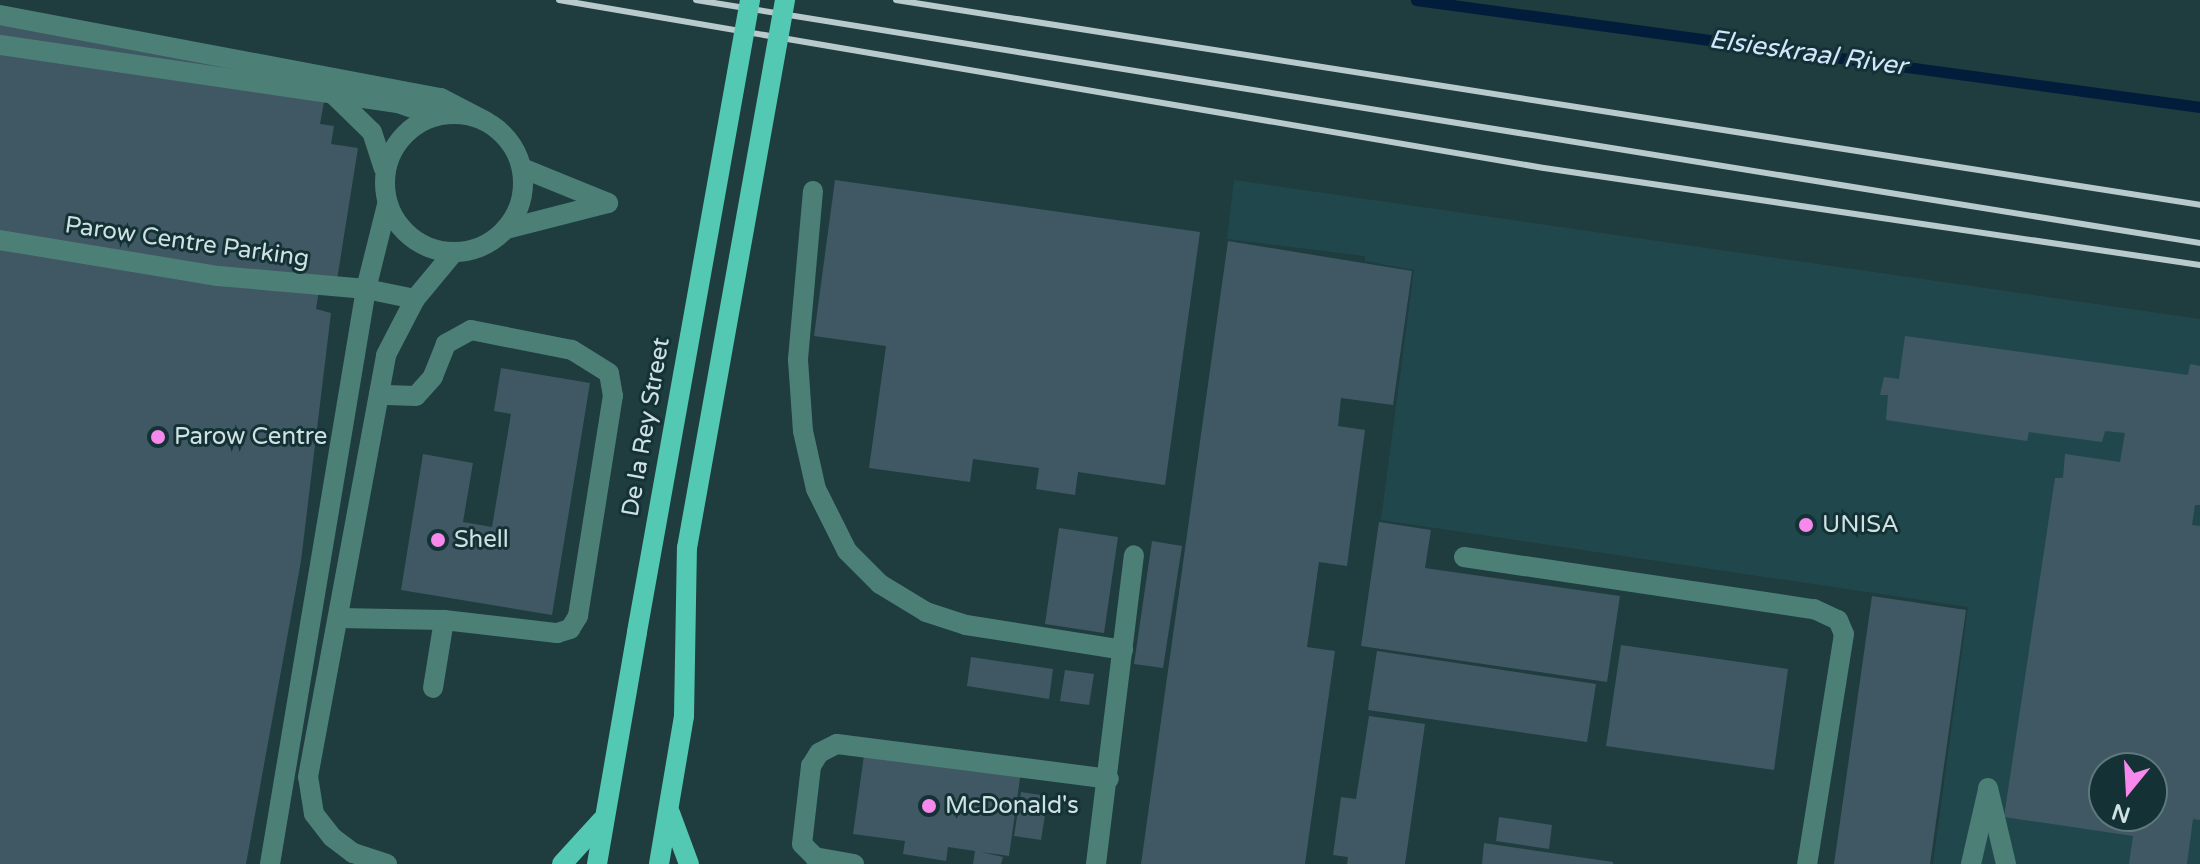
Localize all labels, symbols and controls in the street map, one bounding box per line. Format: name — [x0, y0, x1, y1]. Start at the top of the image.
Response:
water label: Elsieskraal River — [1707, 24, 1909, 82]
street label: Parow Centre Parking — [63, 211, 311, 273]
street label: De la Rey Street — [616, 335, 676, 519]
place label: Parow Centre — [174, 423, 327, 451]
marker: Parow Centre — [149, 428, 167, 446]
place label: UNISA — [1822, 511, 1899, 539]
marker: UNISA — [1797, 516, 1815, 534]
place label: Shell — [454, 526, 509, 554]
marker: Shell — [429, 531, 447, 549]
north arrow — [2088, 752, 2168, 832]
place label: McDonald's — [945, 792, 1079, 820]
marker: McDonald's — [920, 797, 938, 815]
text: N — [2109, 798, 2134, 828]

